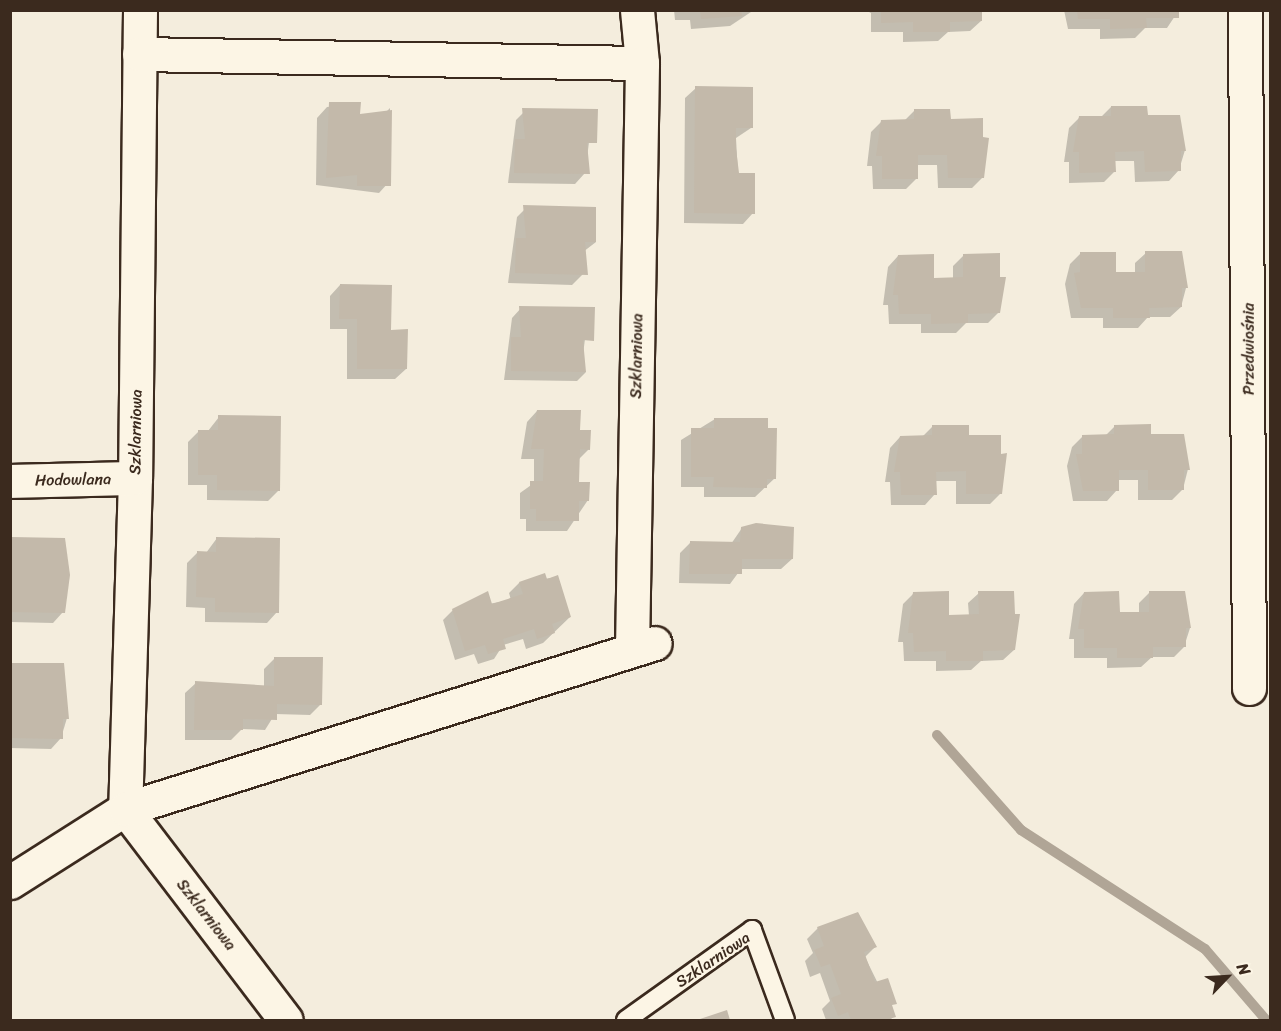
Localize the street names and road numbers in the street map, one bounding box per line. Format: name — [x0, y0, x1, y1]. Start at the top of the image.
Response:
street label: Przedwiośnia — [1239, 303, 1259, 395]
street label: Szklarniowa — [627, 313, 647, 399]
street label: Szklarniowa — [126, 389, 146, 475]
street label: Hodowlana — [35, 470, 111, 490]
street label: Szklarniowa — [172, 875, 240, 955]
street label: Szklarniowa — [672, 928, 754, 992]

